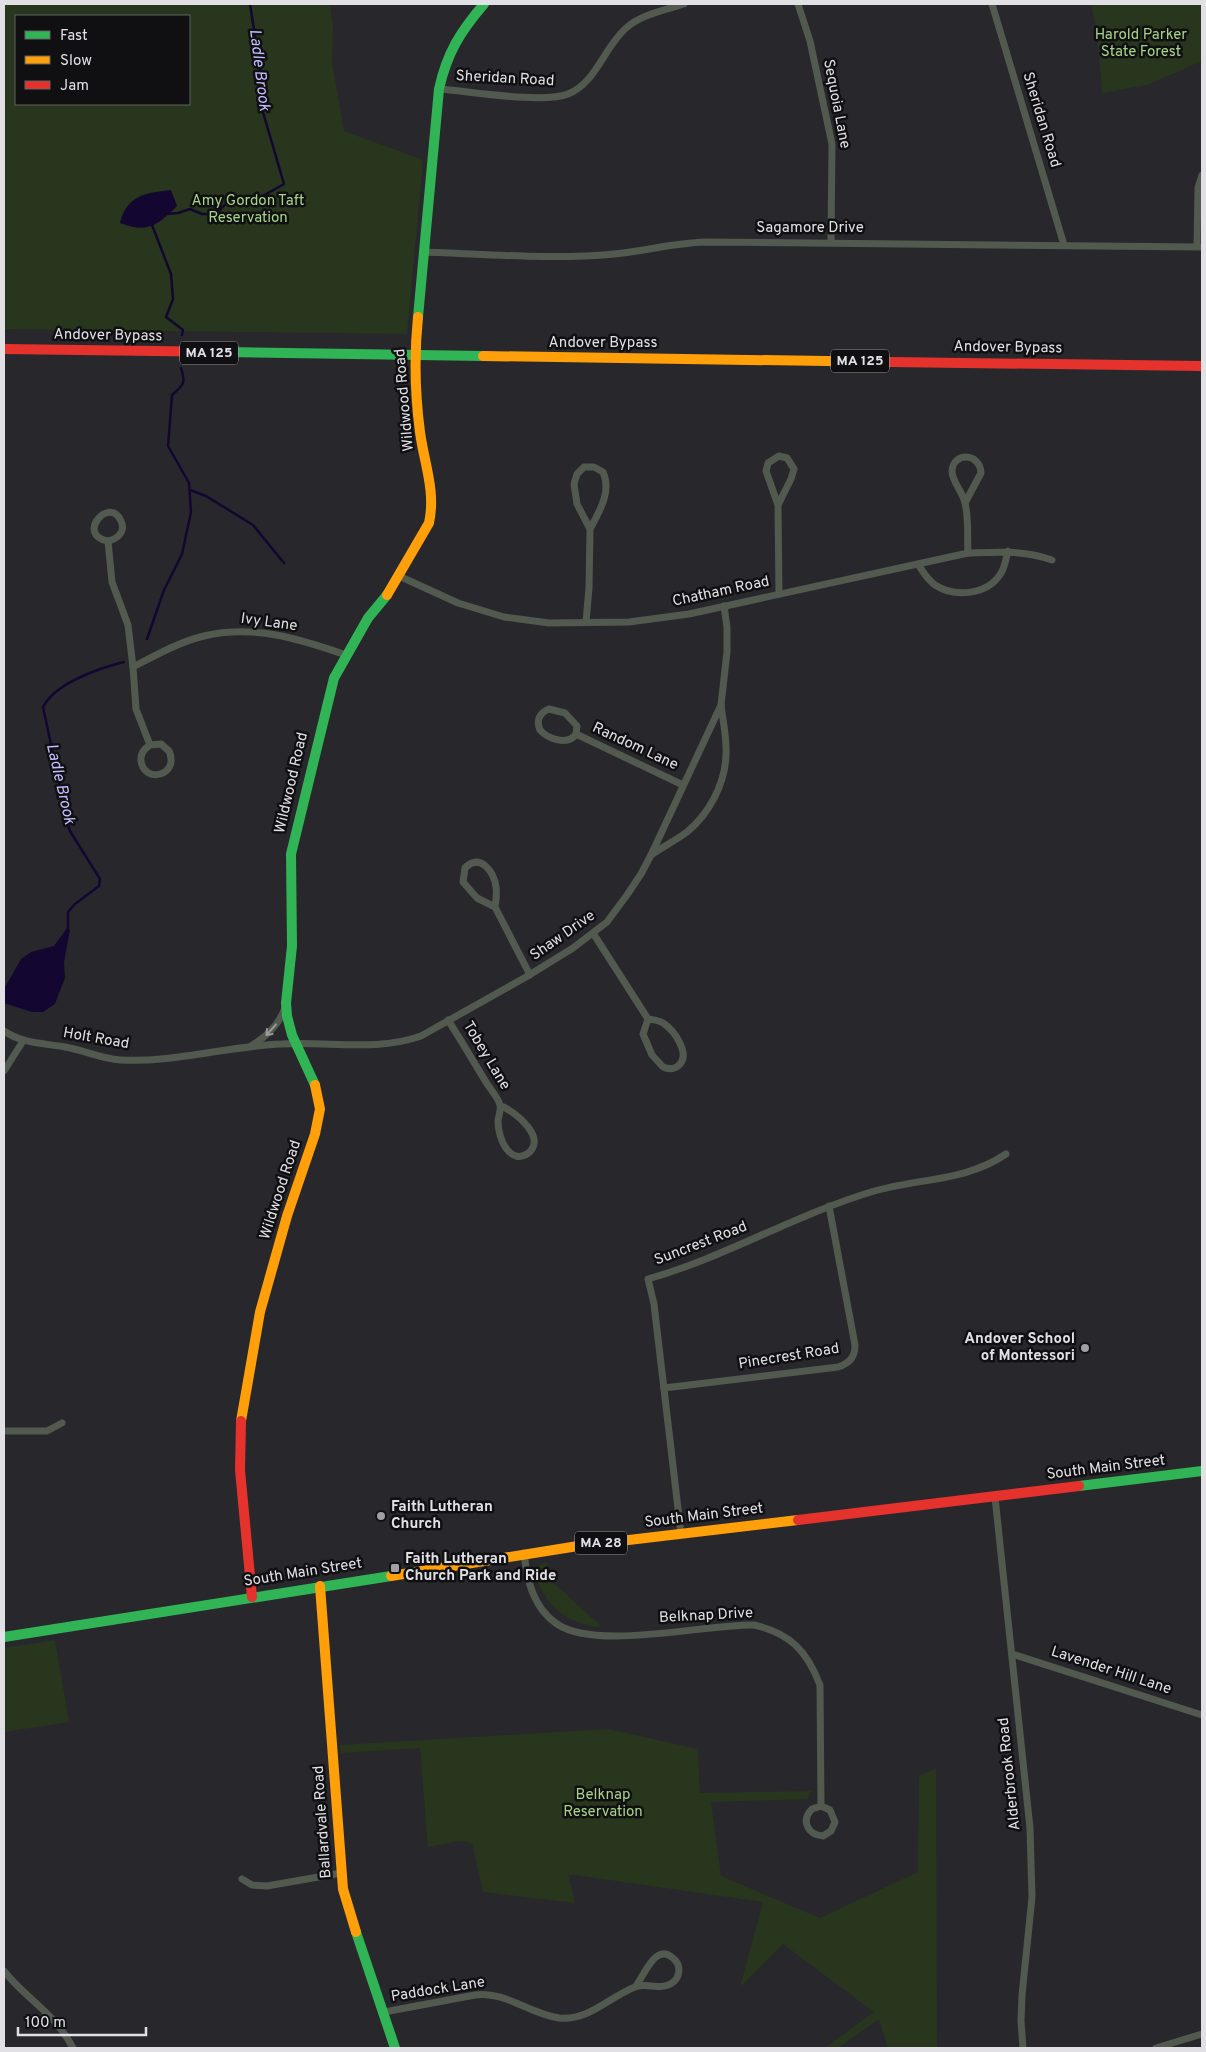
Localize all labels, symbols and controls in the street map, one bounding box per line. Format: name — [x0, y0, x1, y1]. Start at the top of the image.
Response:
legend — [15, 15, 190, 105]
park label: Harold Parker State Forest — [1095, 26, 1187, 62]
text: Fast — [60, 27, 88, 46]
water label: Ladle Brook — [244, 28, 274, 113]
text: Slow — [60, 52, 92, 71]
street label: Sequoia Lane — [818, 58, 854, 150]
street label: Sheridan Road — [455, 67, 555, 91]
street label: Sheridan Road — [1017, 70, 1065, 170]
text: Jam — [60, 77, 89, 96]
park label: Amy Gordon Taft Reservation — [192, 192, 304, 228]
street label: Sagamore Drive — [756, 219, 864, 238]
street label: Andover Bypass — [53, 326, 163, 346]
street label: Andover Bypass — [549, 334, 657, 353]
street label: Andover Bypass — [953, 338, 1063, 358]
road number: MA 125 — [180, 342, 238, 364]
street label: Wildwood Road — [391, 348, 419, 452]
road number: MA 125 — [831, 350, 889, 372]
street label: Chatham Road — [671, 572, 771, 612]
street label: Ivy Lane — [239, 610, 299, 636]
street label: Random Lane — [589, 719, 681, 775]
street label: Wildwood Road — [271, 731, 313, 835]
water label: Ladle Brook — [41, 742, 79, 827]
street label: Shaw Drive — [527, 907, 599, 965]
street label: Tobey Lane — [458, 1018, 514, 1094]
one-way arrow — [265, 1023, 277, 1036]
street label: Holt Road — [61, 1024, 131, 1054]
street label: Wildwood Road — [256, 1138, 306, 1242]
street label: Suncrest Road — [652, 1218, 750, 1270]
place label: Andover School of Montessori — [964, 1330, 1075, 1366]
street label: Pinecrest Road — [737, 1340, 841, 1374]
marker: Andover School of Montessori — [1079, 1342, 1091, 1354]
street label: South Main Street — [1046, 1451, 1166, 1485]
place label: Faith Lutheran Church — [391, 1498, 493, 1534]
street label: South Main Street — [644, 1499, 764, 1533]
marker: Faith Lutheran Church — [375, 1510, 387, 1522]
road number: MA 28 — [575, 1532, 627, 1555]
place label: Faith Lutheran Church Park and Ride — [405, 1550, 556, 1586]
street label: South Main Street — [243, 1554, 363, 1592]
marker: Faith Lutheran Church Park and Ride — [389, 1562, 401, 1574]
street label: Belknap Drive — [658, 1604, 754, 1628]
street label: Lavender Hill Lane — [1048, 1643, 1174, 1699]
street label: Alderbrook Road — [995, 1717, 1025, 1831]
street label: Ballardvale Road — [310, 1765, 336, 1879]
park label: Belknap Reservation — [563, 1786, 643, 1822]
street label: Paddock Lane — [390, 1973, 486, 2007]
scale bar — [18, 2004, 145, 2036]
text: 100 m — [25, 2014, 66, 2033]

